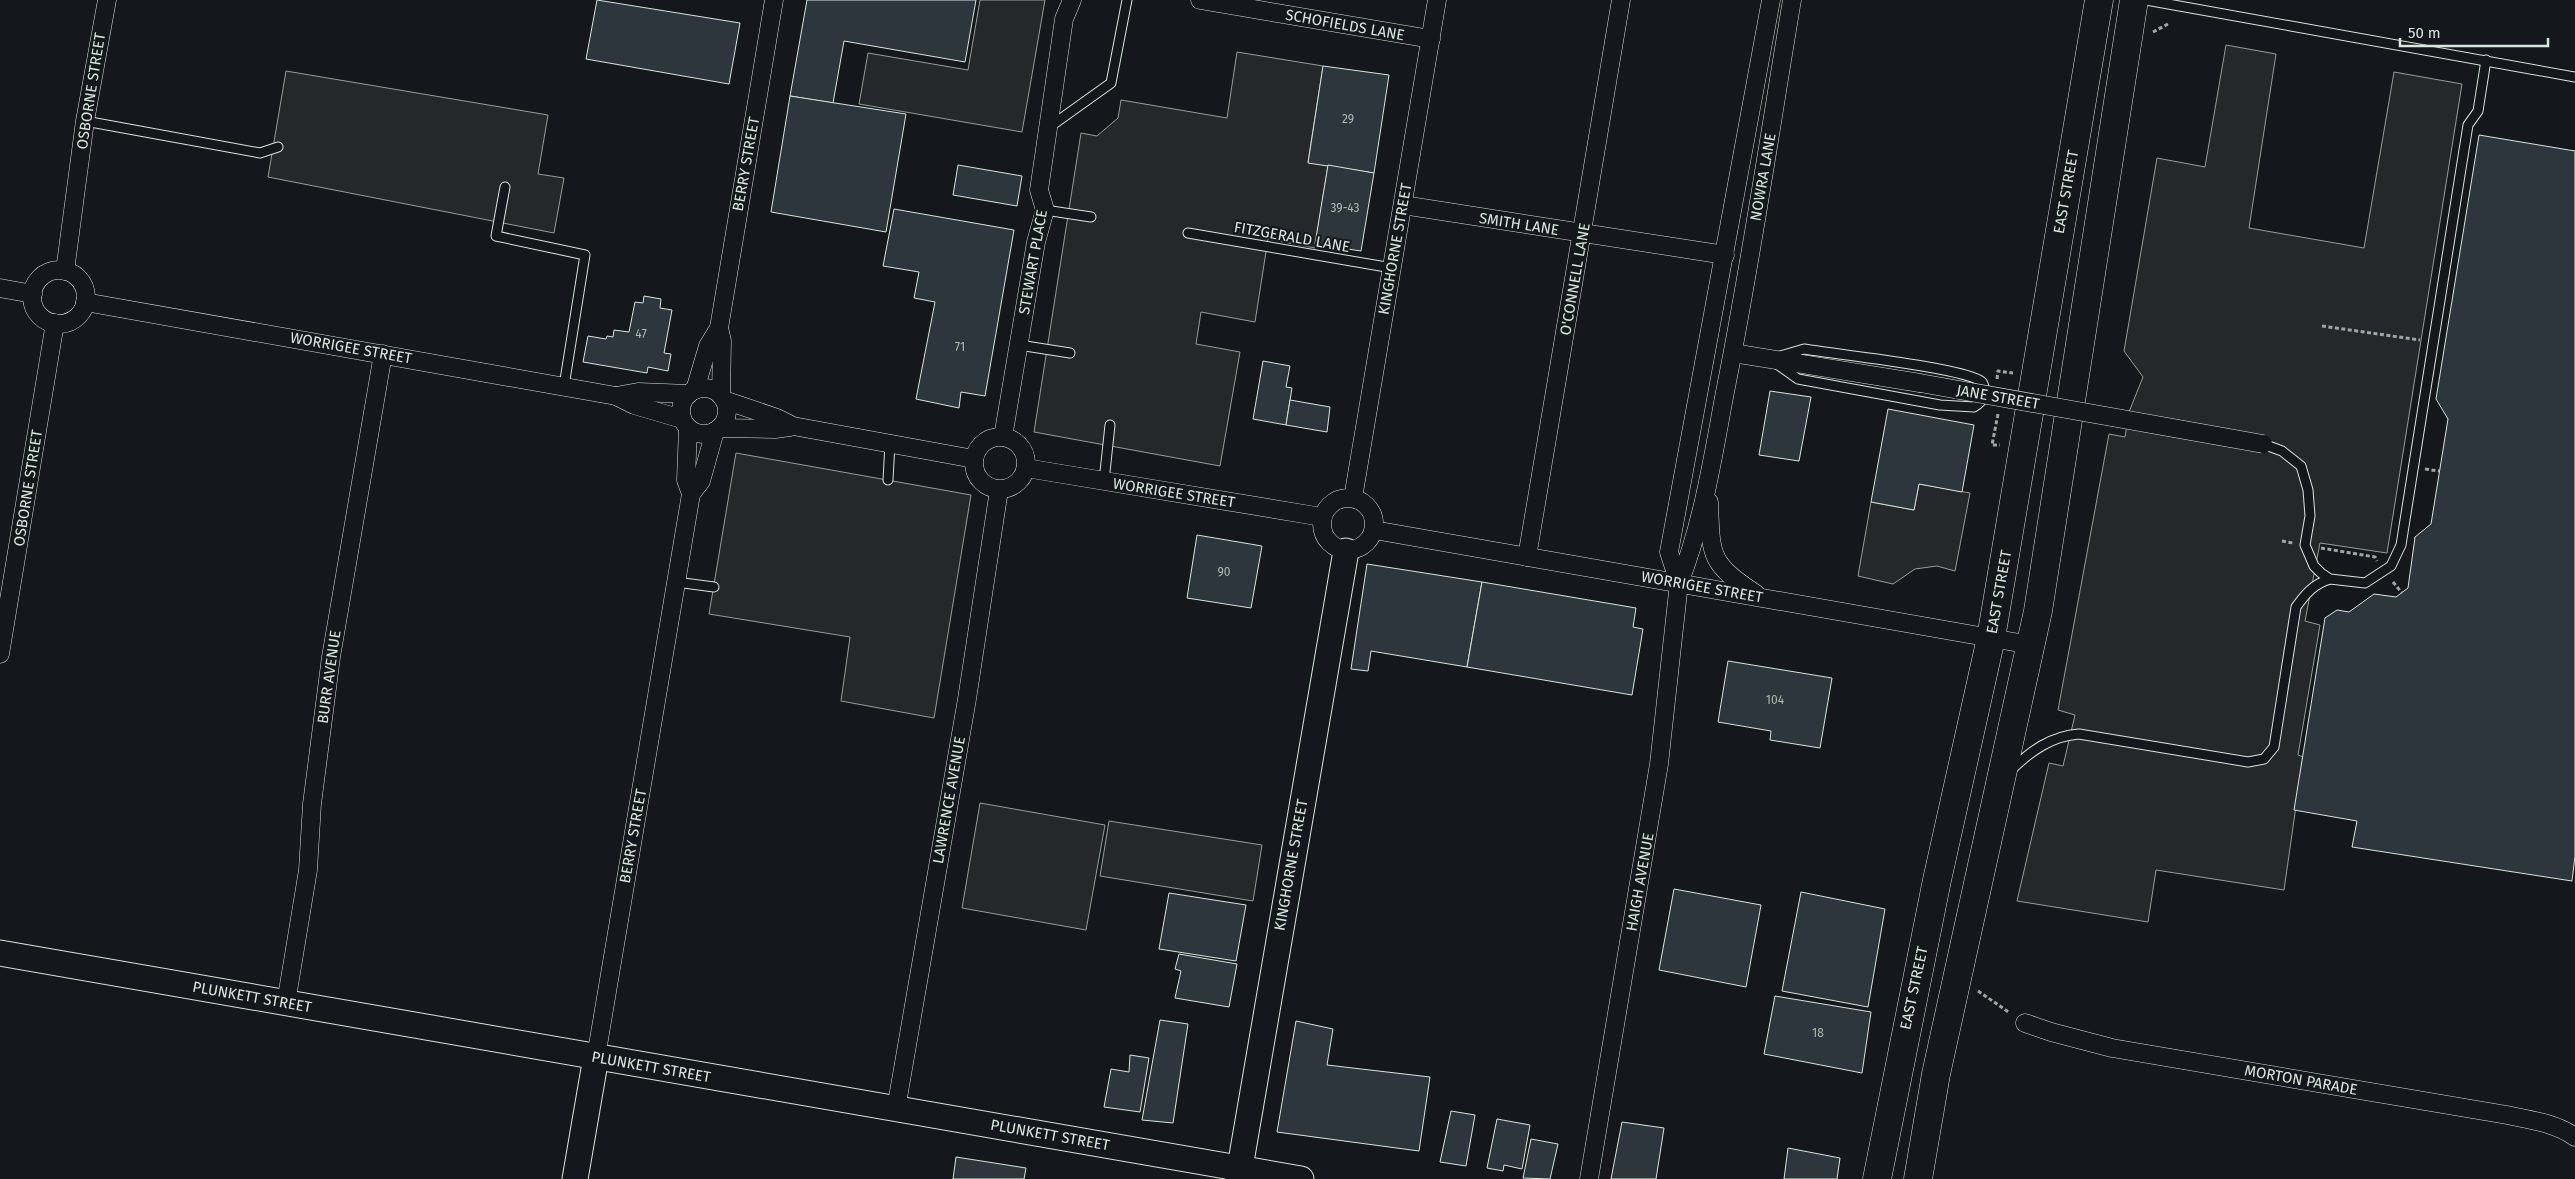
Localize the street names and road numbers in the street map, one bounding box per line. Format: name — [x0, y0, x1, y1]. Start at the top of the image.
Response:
street label: SCHOFIELDS LANE — [1284, 6, 1406, 44]
street label: OSBORNE STREET — [73, 31, 109, 151]
street label: BERRY STREET — [729, 115, 763, 213]
street label: NOWRA LANE — [1746, 132, 1780, 222]
street label: EAST STREET — [2050, 149, 2082, 235]
street label: KINGHORNE STREET — [1375, 182, 1415, 316]
street label: STEWART PLACE — [1015, 208, 1051, 316]
street label: SMITH LANE — [1478, 209, 1560, 239]
street label: FITZGERALD LANE — [1233, 218, 1351, 256]
street label: O'CONNELL LANE — [1556, 221, 1594, 337]
street label: WORRIGEE STREET — [289, 328, 414, 368]
street label: JANE STREET — [1955, 381, 2041, 413]
street label: OSBORNE STREET — [10, 428, 46, 548]
street label: WORRIGEE STREET — [1112, 474, 1237, 512]
street label: EAST STREET — [1983, 549, 2015, 635]
street label: WORRIGEE STREET — [1640, 567, 1765, 607]
street label: BURR AVENUE — [314, 629, 344, 725]
street label: LAWRENCE AVENUE — [929, 735, 969, 865]
street label: BERRY STREET — [616, 787, 650, 885]
street label: KINGHORNE STREET — [1271, 798, 1311, 932]
street label: HAIGH AVENUE — [1622, 831, 1658, 933]
street label: EAST STREET — [1896, 944, 1932, 1031]
street label: PLUNKETT STREET — [191, 978, 313, 1016]
street label: PLUNKETT STREET — [590, 1048, 712, 1086]
street label: MORTON PARADE — [2243, 1061, 2359, 1099]
street label: PLUNKETT STREET — [989, 1116, 1111, 1154]

